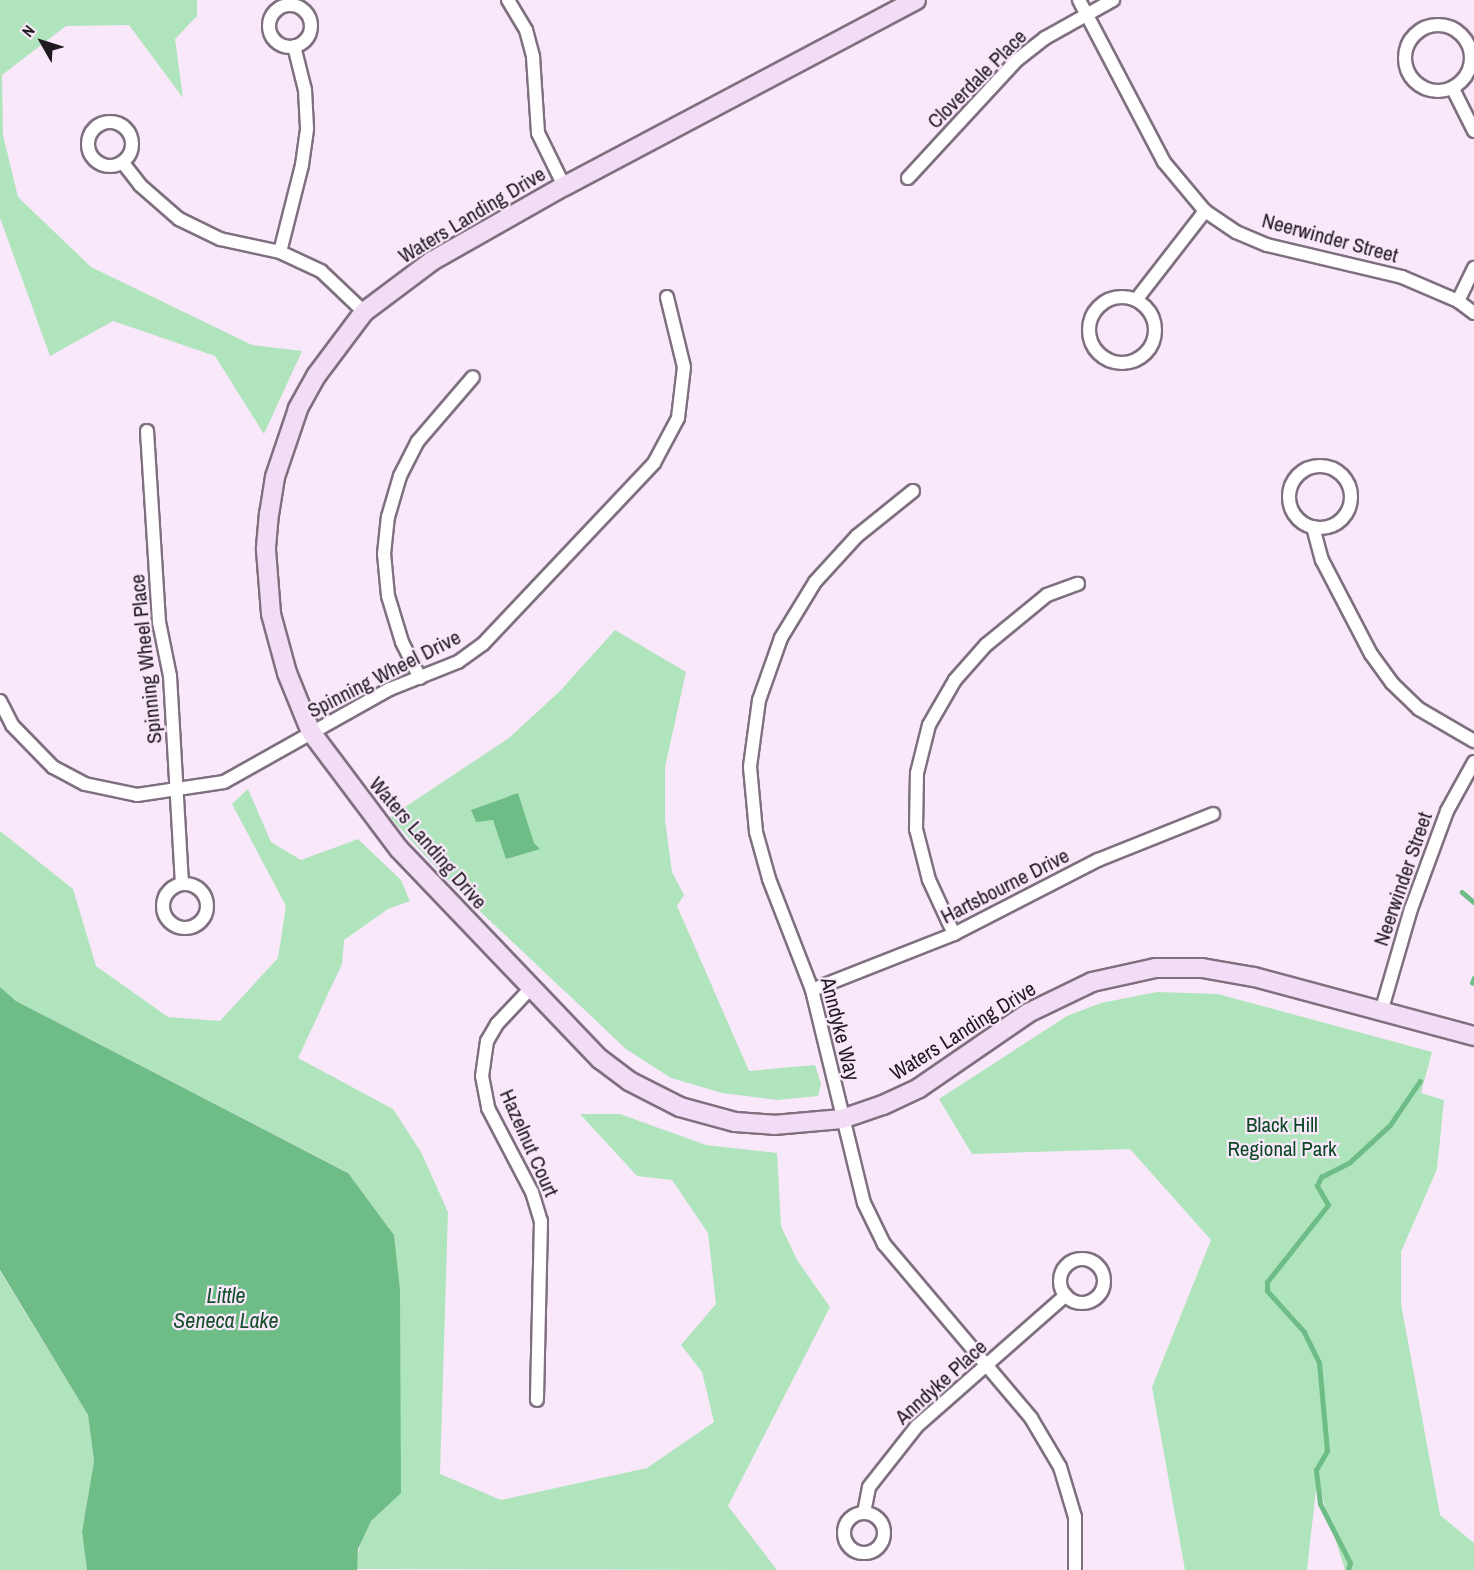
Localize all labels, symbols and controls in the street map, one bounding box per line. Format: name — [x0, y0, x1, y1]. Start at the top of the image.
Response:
north arrow — [12, 12, 72, 72]
text: N — [16, 20, 40, 41]
street label: Cloverdale Place — [922, 24, 1032, 134]
street label: Waters Landing Drive — [394, 161, 550, 269]
street label: Neerwinder Street — [1259, 208, 1401, 268]
street label: Spinning Wheel Place — [125, 573, 167, 745]
street label: Spinning Wheel Drive — [303, 625, 465, 723]
street label: Waters Landing Drive — [364, 772, 492, 914]
street label: Neerwinder Street — [1368, 809, 1438, 949]
street label: Hartsbourne Drive — [937, 843, 1073, 929]
street label: Anndyke Way — [815, 975, 865, 1083]
street label: Waters Landing Drive — [886, 976, 1040, 1086]
street label: Hazelnut Court — [494, 1085, 564, 1201]
park label: Black Hill Regional Park — [1227, 1112, 1337, 1162]
water label: Little Seneca Lake — [173, 1282, 279, 1334]
street label: Anndyke Place — [890, 1334, 992, 1430]

